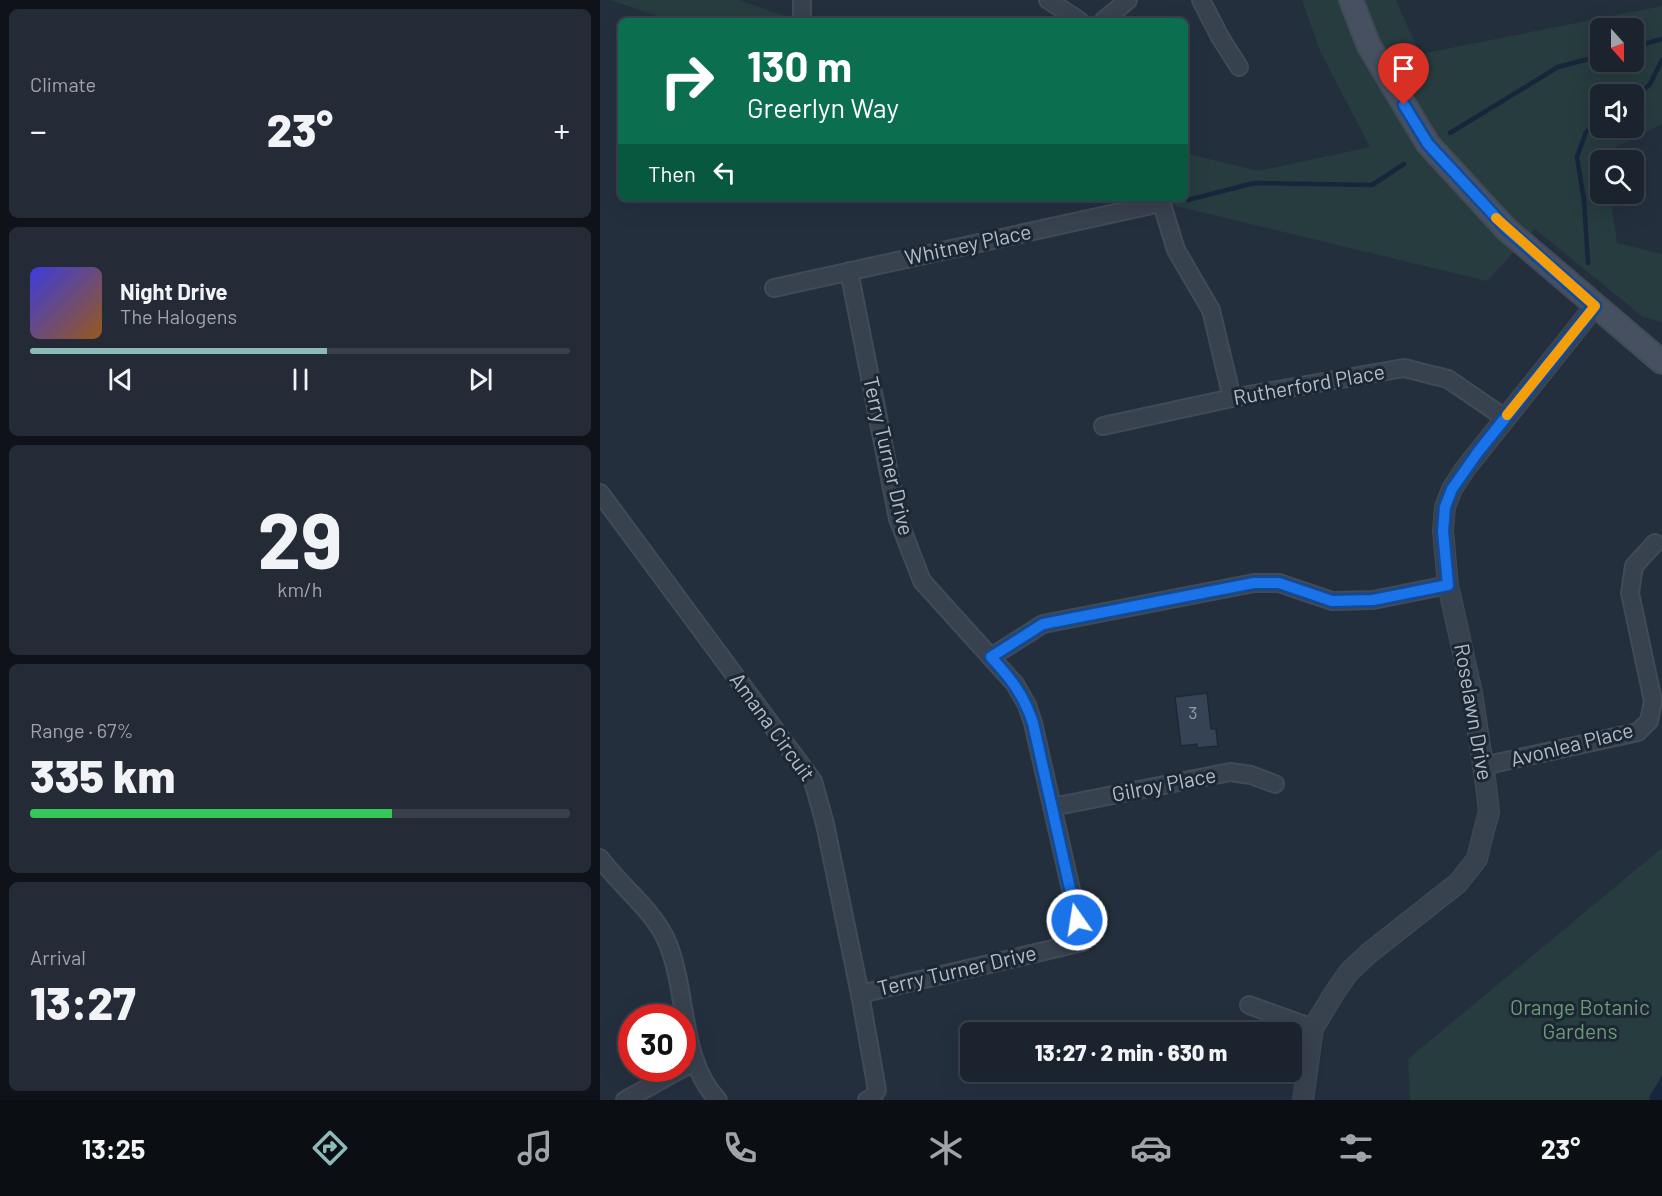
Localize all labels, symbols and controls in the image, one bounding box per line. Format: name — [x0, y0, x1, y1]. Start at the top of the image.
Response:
north arrow — [1590, 18, 1644, 72]
map controls — [1590, 18, 1644, 204]
text: 130 m — [747, 40, 852, 90]
icon: right — [648, 42, 726, 120]
pin — [1378, 43, 1429, 105]
icon: arrive — [1387, 52, 1420, 85]
text: Climate — [30, 72, 96, 96]
button: sound — [1590, 84, 1644, 138]
text: Greerlyn Way — [747, 91, 899, 123]
text: 23° — [267, 102, 333, 156]
text: − — [30, 110, 47, 150]
text: + — [553, 110, 570, 150]
button: search — [1590, 150, 1644, 204]
icon: left — [708, 156, 741, 189]
text: Then — [648, 160, 696, 186]
street label: Whitney Place — [902, 218, 1033, 269]
text: Night Drive — [120, 278, 228, 304]
text: The Halogens — [120, 304, 237, 328]
street label: Rutherford Place — [1231, 358, 1386, 409]
icon: previous — [104, 363, 137, 396]
icon: pause — [284, 363, 317, 396]
icon: next — [464, 363, 497, 396]
street label: Terry Turner Drive — [859, 374, 920, 538]
text: 29 — [257, 491, 343, 585]
text: km/h — [277, 577, 323, 601]
street label: Roselawn Drive — [1450, 641, 1499, 782]
street label: Amana Circuit — [726, 667, 821, 785]
house number: 3 — [1188, 701, 1198, 723]
street label: Avonlea Place — [1508, 716, 1636, 771]
text: Range · 67% — [30, 718, 134, 742]
text: 335 km — [30, 748, 175, 802]
street label: Gilroy Place — [1110, 761, 1218, 806]
position arrow — [1045, 888, 1109, 952]
street label: Terry Turner Drive — [875, 939, 1039, 1000]
text: Arrival — [30, 945, 86, 969]
text: 13:27 — [30, 975, 136, 1029]
park label: Orange Botanic Gardens — [1510, 994, 1650, 1043]
speed limit sign: 30 — [618, 1004, 696, 1082]
text: 13:27 · 2 min · 630 m — [1035, 1039, 1227, 1065]
icon: directions — [309, 1127, 351, 1169]
icon: music — [514, 1127, 556, 1169]
icon: phone — [719, 1127, 761, 1169]
icon: climate — [925, 1127, 967, 1169]
icon: car — [1130, 1127, 1172, 1169]
icon: filters — [1335, 1127, 1377, 1169]
text: 13:25 — [82, 1132, 145, 1164]
text: 23° — [1541, 1132, 1580, 1164]

